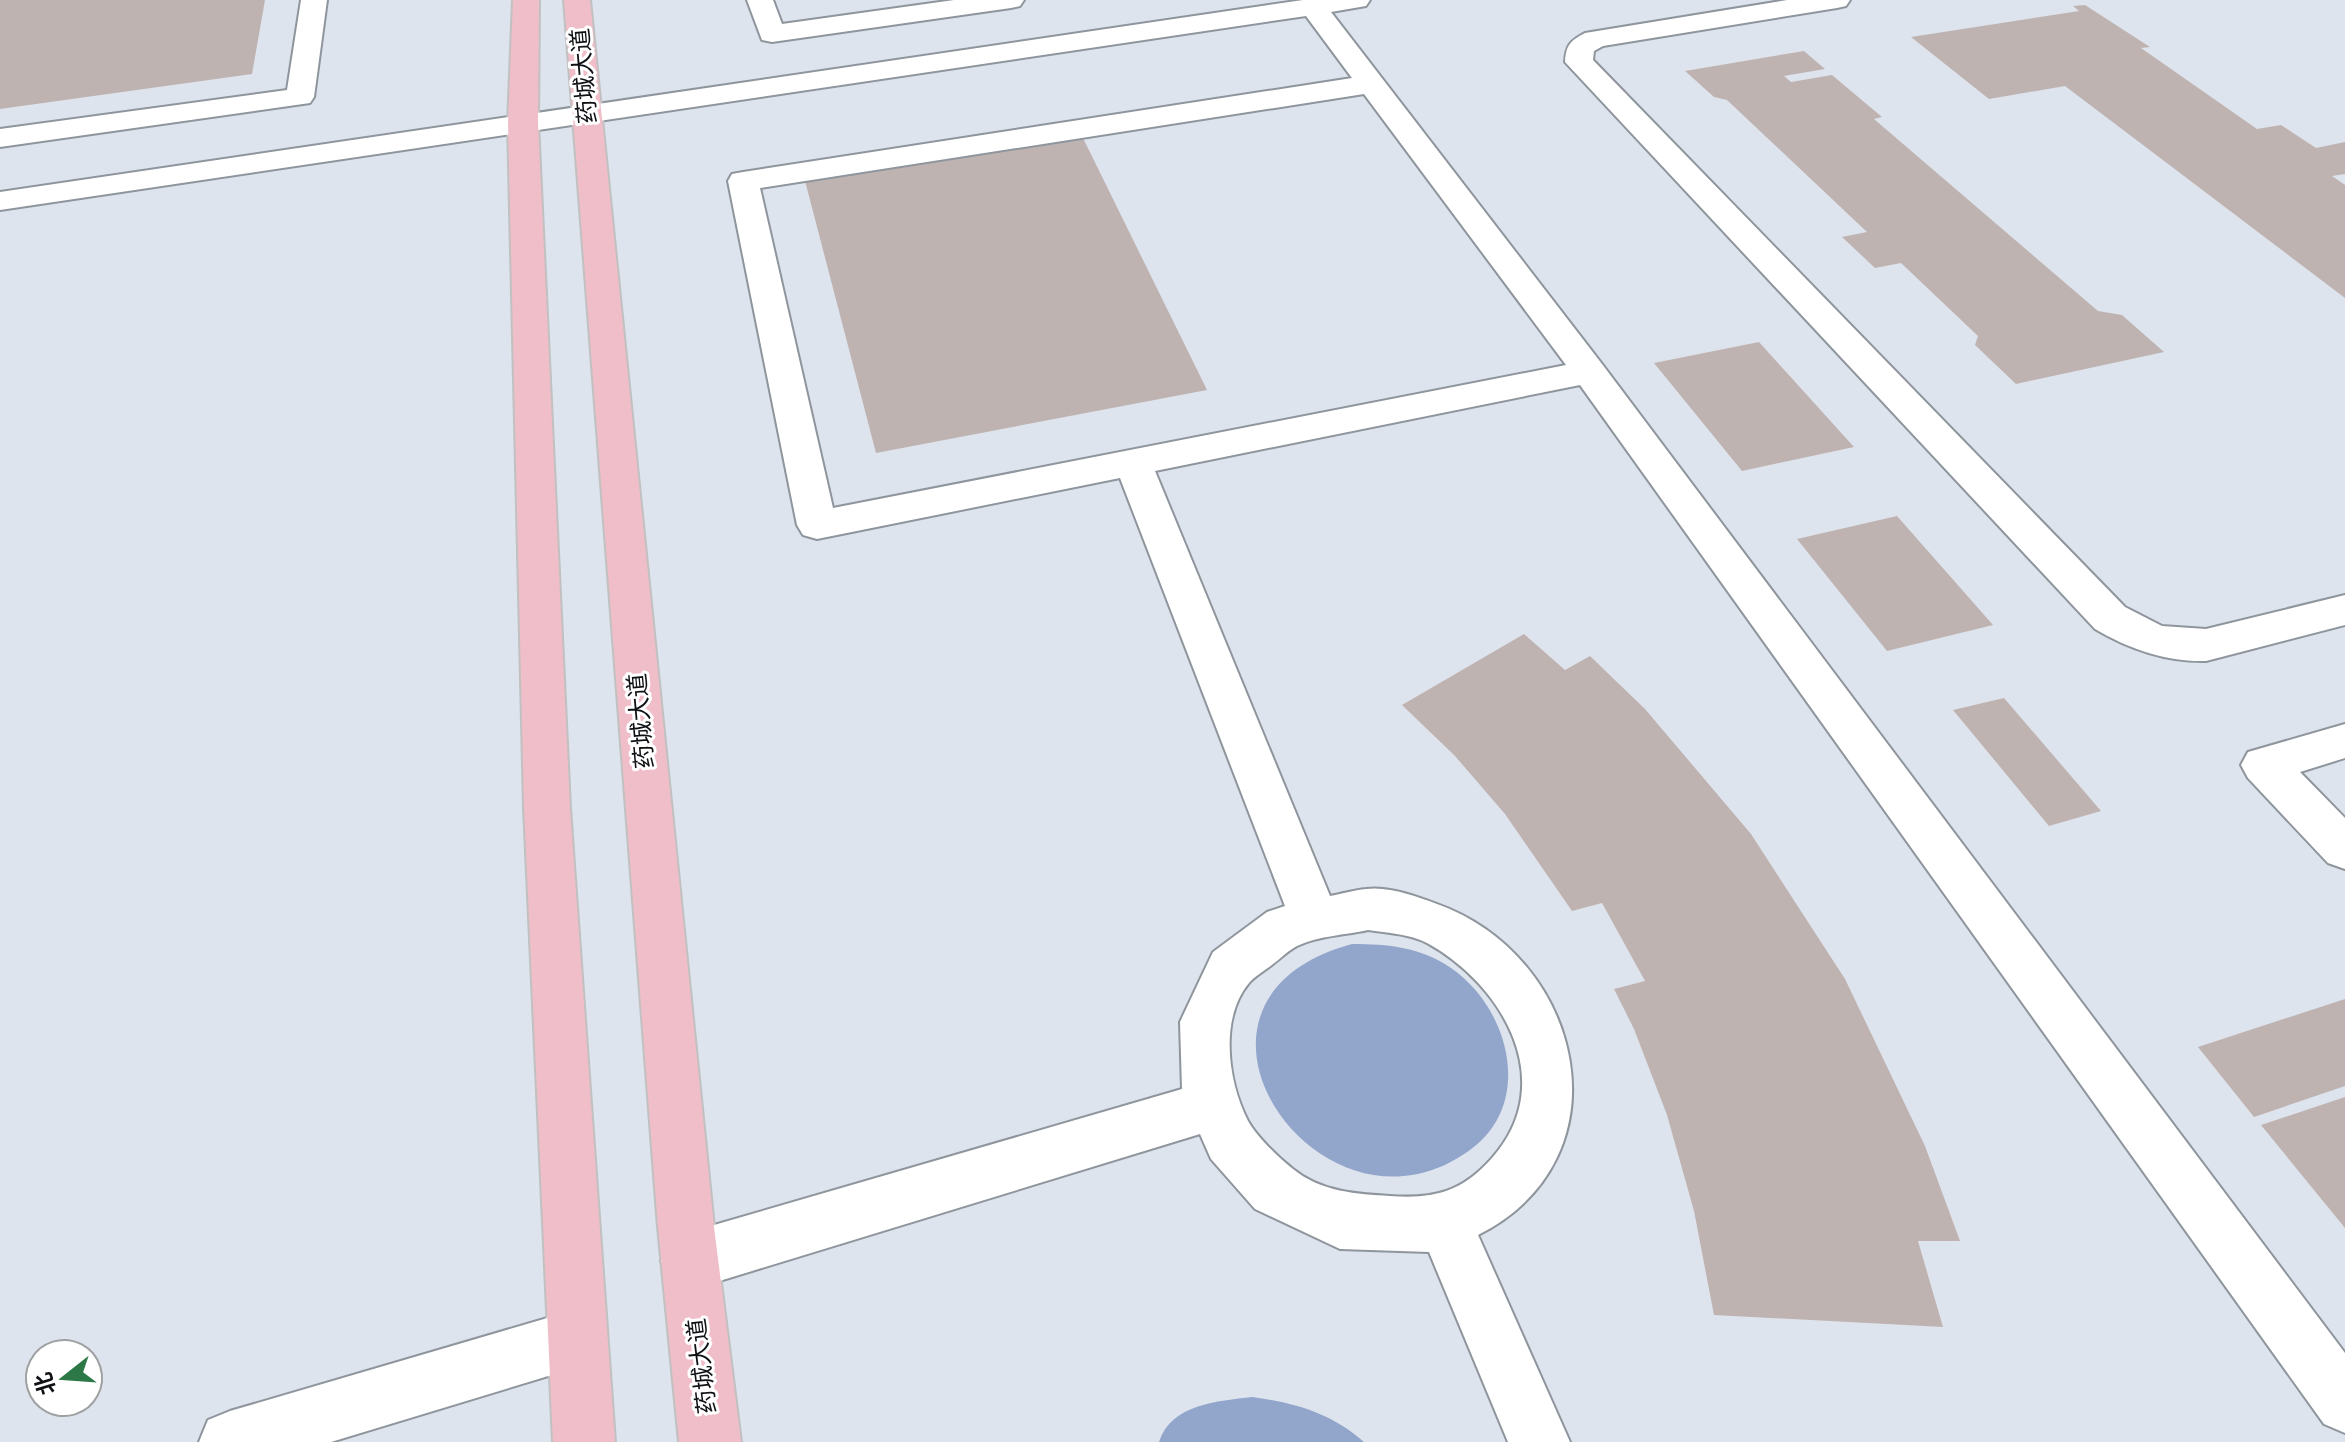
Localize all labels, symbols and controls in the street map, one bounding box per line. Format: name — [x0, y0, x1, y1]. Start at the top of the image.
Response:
street label: 药城大道 — [564, 27, 601, 125]
street label: 药城大道 — [621, 672, 658, 770]
street label: 药城大道 — [680, 1317, 721, 1416]
north arrow — [24, 1338, 104, 1418]
text: 北 — [28, 1370, 60, 1398]

